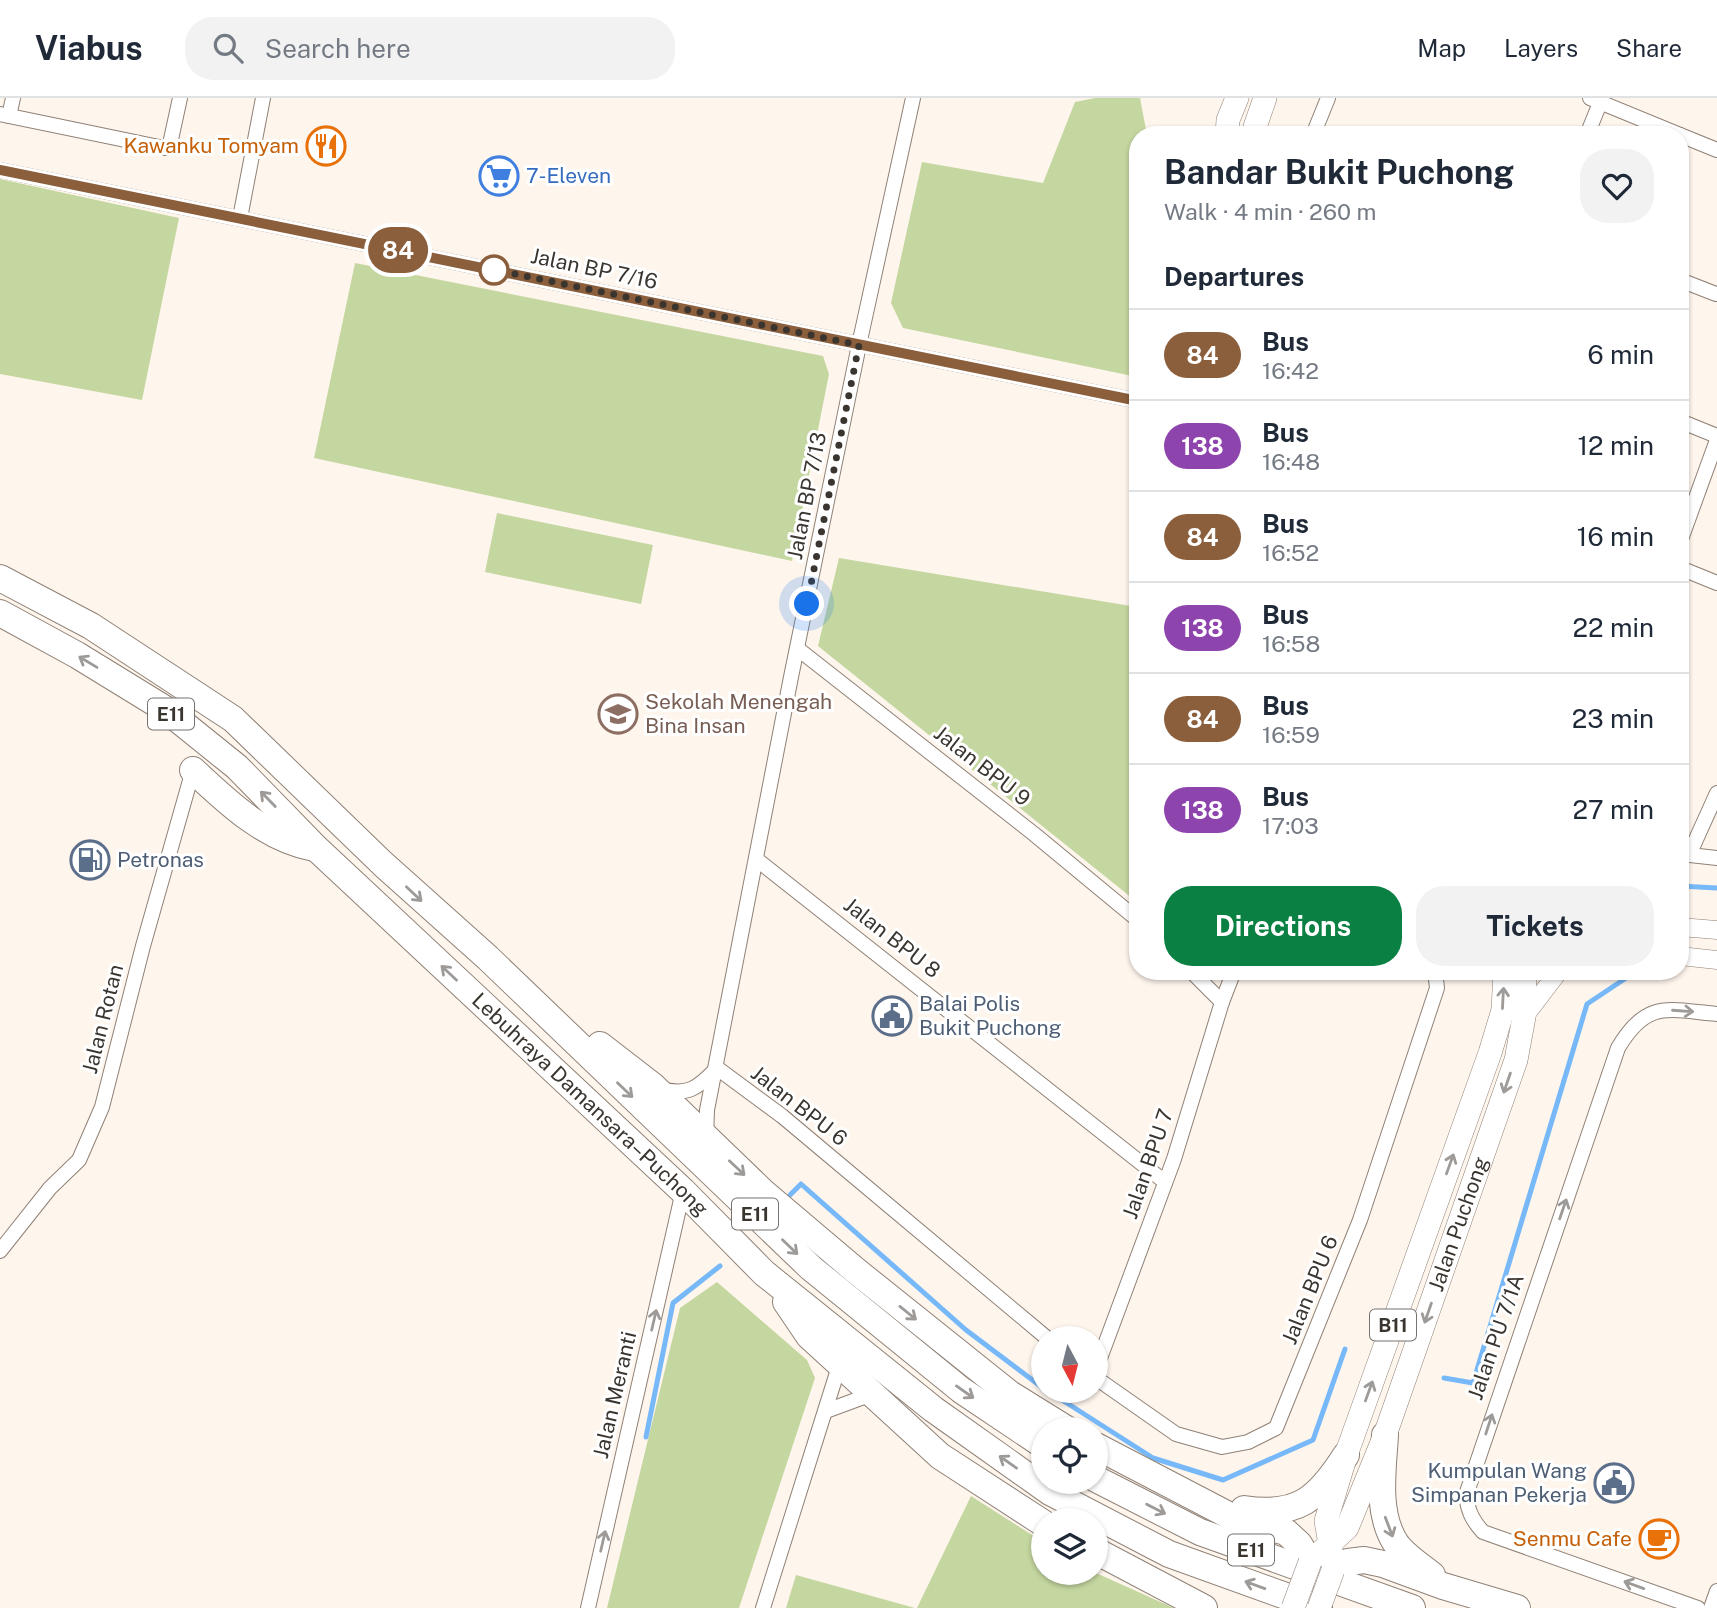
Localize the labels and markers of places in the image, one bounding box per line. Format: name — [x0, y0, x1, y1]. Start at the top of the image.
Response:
restaurant icon: Kawanku Tomyam — [305, 125, 347, 167]
place label: Kawanku Tomyam — [123, 133, 299, 158]
supermarket icon: 7-Eleven — [478, 155, 520, 197]
place label: 7-Eleven — [526, 163, 611, 188]
unlabelled marker — [479, 255, 509, 285]
place label: Sekolah Menengah Bina Insan — [645, 689, 832, 738]
school or university icon: Sekolah Menengah Bina Insan — [597, 693, 639, 735]
fuel station icon: Petronas — [69, 839, 111, 881]
place label: Petronas — [117, 847, 204, 872]
place label: Balai Polis Bukit Puchong — [919, 991, 1062, 1040]
public building icon: Balai Polis Bukit Puchong — [871, 995, 913, 1037]
place label: Kumpulan Wang Simpanan Pekerja — [1411, 1458, 1587, 1507]
public building icon: Kumpulan Wang Simpanan Pekerja — [1593, 1462, 1635, 1504]
cafe icon: Senmu Cafe — [1638, 1518, 1680, 1560]
place label: Senmu Cafe — [1513, 1526, 1632, 1551]

